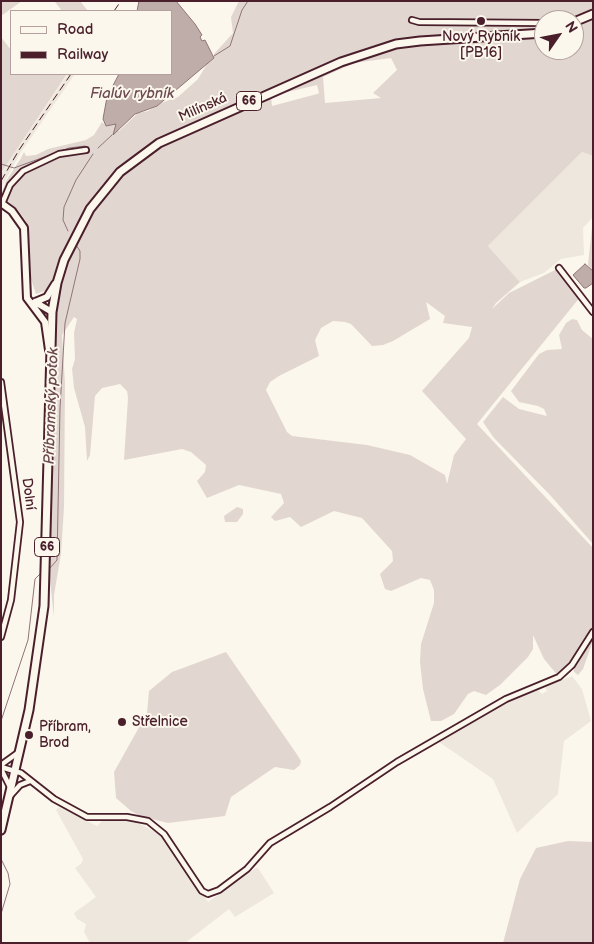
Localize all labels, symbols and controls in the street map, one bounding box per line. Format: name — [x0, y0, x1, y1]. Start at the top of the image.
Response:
legend — [10, 10, 172, 75]
north arrow — [534, 10, 584, 60]
marker: Nový Rybník [PB16] — [475, 15, 487, 27]
text: N — [561, 18, 581, 36]
text: Road — [57, 20, 93, 39]
place label: Nový Rybník [PB16] — [442, 29, 520, 62]
text: Railway — [57, 45, 108, 64]
water label: Fialúv rybník — [90, 85, 174, 103]
street label: Milínská — [176, 90, 230, 126]
road number: 66 — [236, 92, 262, 110]
water label: Příbramský potok — [41, 347, 63, 465]
street label: Dolní — [18, 477, 38, 511]
road number: 66 — [34, 538, 60, 556]
place label: Střelnice — [132, 714, 188, 730]
marker: Střelnice — [116, 716, 128, 728]
place label: Příbram, Brod — [39, 719, 91, 752]
marker: Příbram, Brod — [23, 729, 35, 741]

